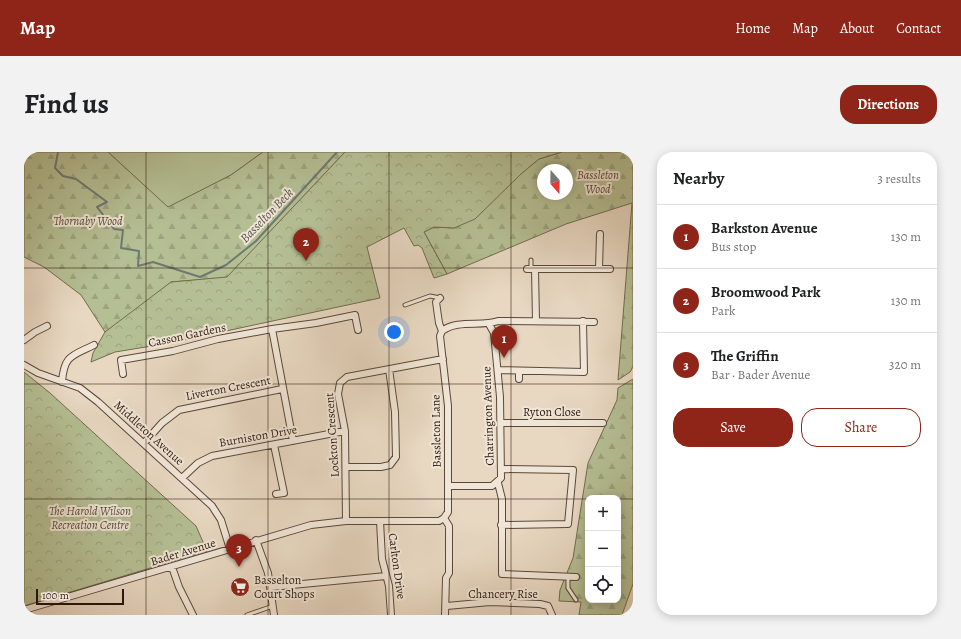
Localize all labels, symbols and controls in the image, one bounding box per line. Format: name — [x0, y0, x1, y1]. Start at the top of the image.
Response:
text: Map — [20, 15, 55, 41]
text: Home — [735, 19, 770, 38]
text: Map — [792, 19, 818, 38]
text: About — [840, 19, 874, 38]
text: Contact — [896, 19, 941, 38]
text: Find us — [24, 85, 109, 123]
button: Directions — [840, 85, 937, 124]
north arrow — [537, 164, 573, 200]
park label: Bassleton Wood — [577, 167, 619, 197]
text: Nearby — [673, 167, 724, 190]
text: 3 results — [877, 170, 921, 187]
water label: Basselton Beck — [236, 184, 297, 246]
park label: Thornaby Wood — [54, 213, 123, 229]
text: Barkston Avenue — [711, 218, 818, 238]
pin: 2 — [293, 228, 319, 261]
text: 1 — [684, 228, 688, 245]
text: 130 m — [891, 228, 921, 245]
text: Bus stop — [711, 238, 756, 255]
text: Broomwood Park — [711, 282, 821, 302]
text: 2 — [683, 292, 689, 309]
text: 130 m — [891, 292, 921, 309]
text: Park — [711, 302, 735, 319]
street label: Casson Gardens — [147, 319, 227, 351]
your location — [384, 322, 404, 342]
pin: 1 — [491, 325, 517, 358]
text: The Griffin — [711, 346, 779, 366]
text: 3 — [683, 356, 689, 373]
text: 320 m — [889, 356, 921, 373]
street label: Charrington Avenue — [478, 366, 498, 466]
text: Bar · Bader Avenue — [711, 366, 810, 383]
street label: Liverton Crescent — [184, 372, 272, 404]
street label: Lockton Crescent — [321, 392, 343, 478]
street label: Bassleton Lane — [427, 394, 445, 468]
street label: Middleton Avenue — [110, 397, 188, 469]
street label: Ryton Close — [523, 404, 581, 420]
button: Save — [673, 408, 793, 447]
button: Share — [801, 408, 921, 447]
street label: Burniston Drive — [218, 421, 298, 451]
map controls — [585, 495, 621, 603]
button: + — [585, 495, 621, 531]
park label: The Harold Wilson Recreation Centre — [49, 503, 131, 533]
button: − — [585, 531, 621, 567]
street label: Carlton Drive — [384, 532, 410, 600]
pin: 3 — [226, 534, 252, 567]
street label: Bader Avenue — [148, 535, 218, 569]
button: locate — [585, 567, 621, 603]
place label: Basselton Court Shops — [254, 572, 315, 602]
supermarket icon: Basselton Court Shops — [229, 576, 251, 598]
street label: Chancery Rise — [468, 586, 538, 602]
scale bar — [36, 587, 124, 606]
text: 100 m — [42, 588, 69, 603]

